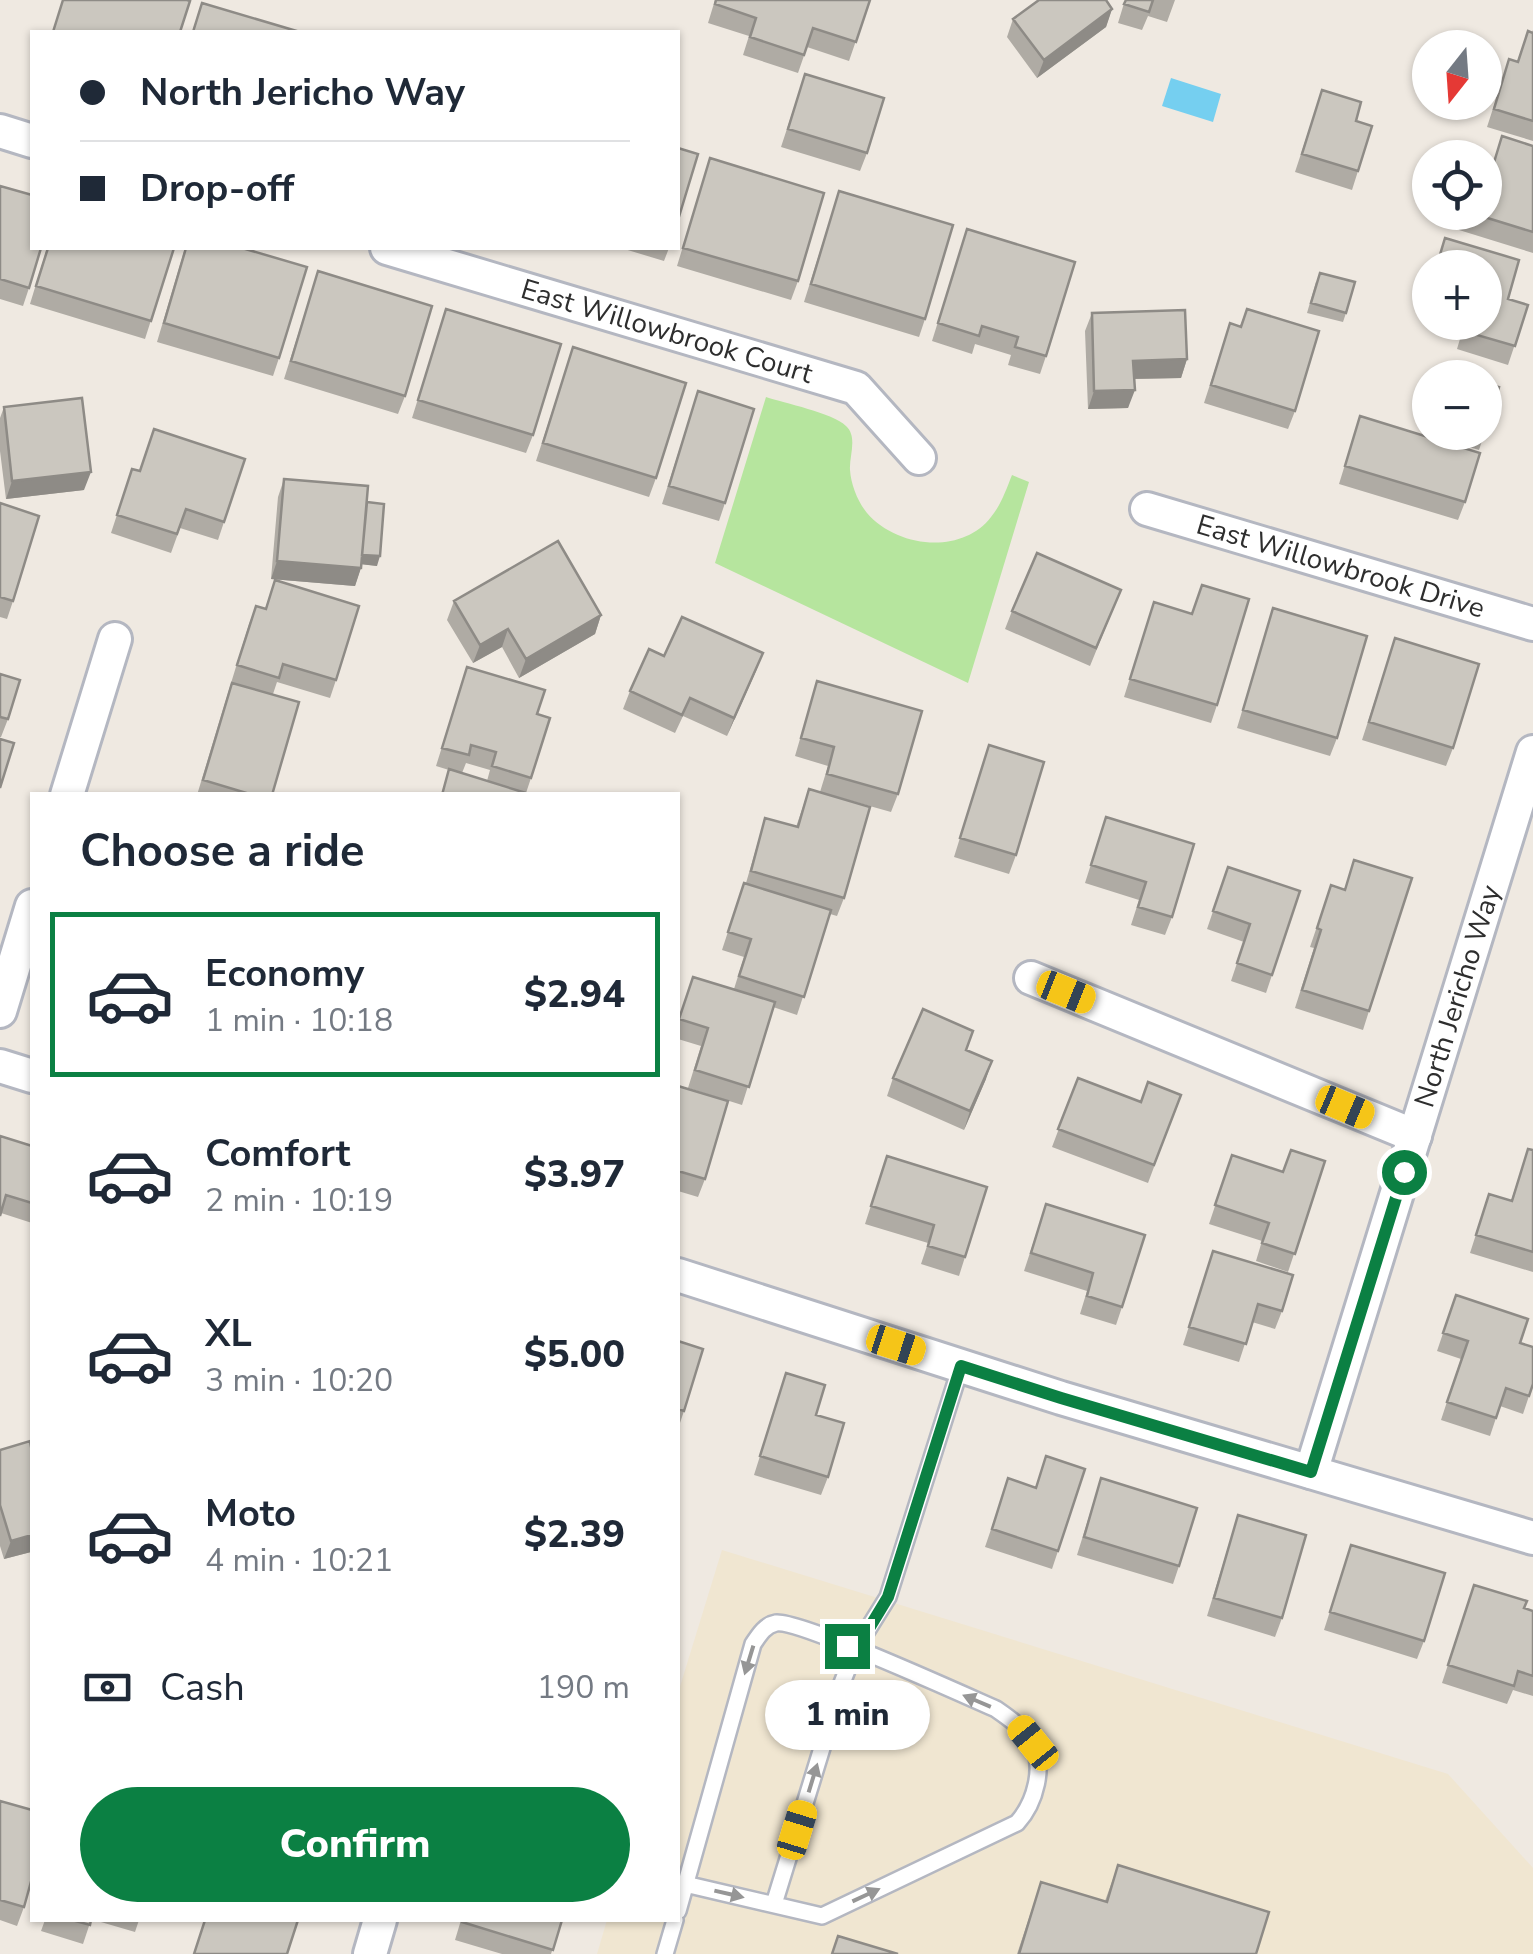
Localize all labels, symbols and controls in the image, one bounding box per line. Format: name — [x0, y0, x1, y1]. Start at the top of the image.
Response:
north arrow — [1412, 30, 1502, 120]
map controls — [1412, 30, 1502, 450]
text: North Jericho Way — [140, 67, 465, 118]
button: locate — [1412, 140, 1502, 230]
text: Drop-off — [140, 163, 294, 214]
button: + — [1412, 250, 1502, 340]
street label: East Willowbrook Court — [517, 270, 817, 393]
button: − — [1412, 360, 1502, 450]
street label: East Willowbrook Drive — [1192, 506, 1489, 628]
text: Choose a ride — [80, 821, 365, 882]
street label: North Jericho Way — [1406, 880, 1510, 1112]
text: Economy — [205, 948, 364, 999]
icon: car — [85, 950, 175, 1040]
car — [1033, 967, 1099, 1017]
text: $2.94 — [524, 969, 625, 1020]
text: 1 min · 10:18 — [205, 999, 393, 1042]
car — [1312, 1081, 1378, 1133]
text: Comfort — [205, 1128, 350, 1179]
icon: car — [85, 1130, 175, 1220]
text: $3.97 — [524, 1149, 625, 1200]
route start — [1382, 1150, 1427, 1195]
text: 2 min · 10:19 — [205, 1179, 393, 1222]
text: XL — [205, 1308, 252, 1359]
icon: car — [85, 1310, 175, 1400]
car — [863, 1321, 929, 1369]
text: $5.00 — [524, 1329, 625, 1380]
text: 3 min · 10:20 — [205, 1359, 393, 1402]
text: Moto — [205, 1488, 296, 1539]
icon: car — [85, 1490, 175, 1580]
text: $2.39 — [524, 1509, 625, 1560]
text: 4 min · 10:21 — [205, 1539, 393, 1582]
route end — [825, 1624, 870, 1669]
one-way arrow — [741, 1645, 756, 1675]
icon: cash — [80, 1660, 135, 1715]
text: Cash — [160, 1662, 245, 1713]
text: 190 m — [537, 1666, 630, 1709]
callout: 1 min — [764, 1681, 930, 1751]
text: 1 min — [805, 1693, 890, 1736]
one-way arrow — [962, 1693, 992, 1709]
car — [1002, 1710, 1064, 1776]
one-way arrow — [806, 1762, 821, 1793]
button: Confirm — [80, 1787, 630, 1902]
car — [774, 1797, 820, 1863]
one-way arrow — [714, 1887, 745, 1902]
one-way arrow — [851, 1887, 880, 1904]

